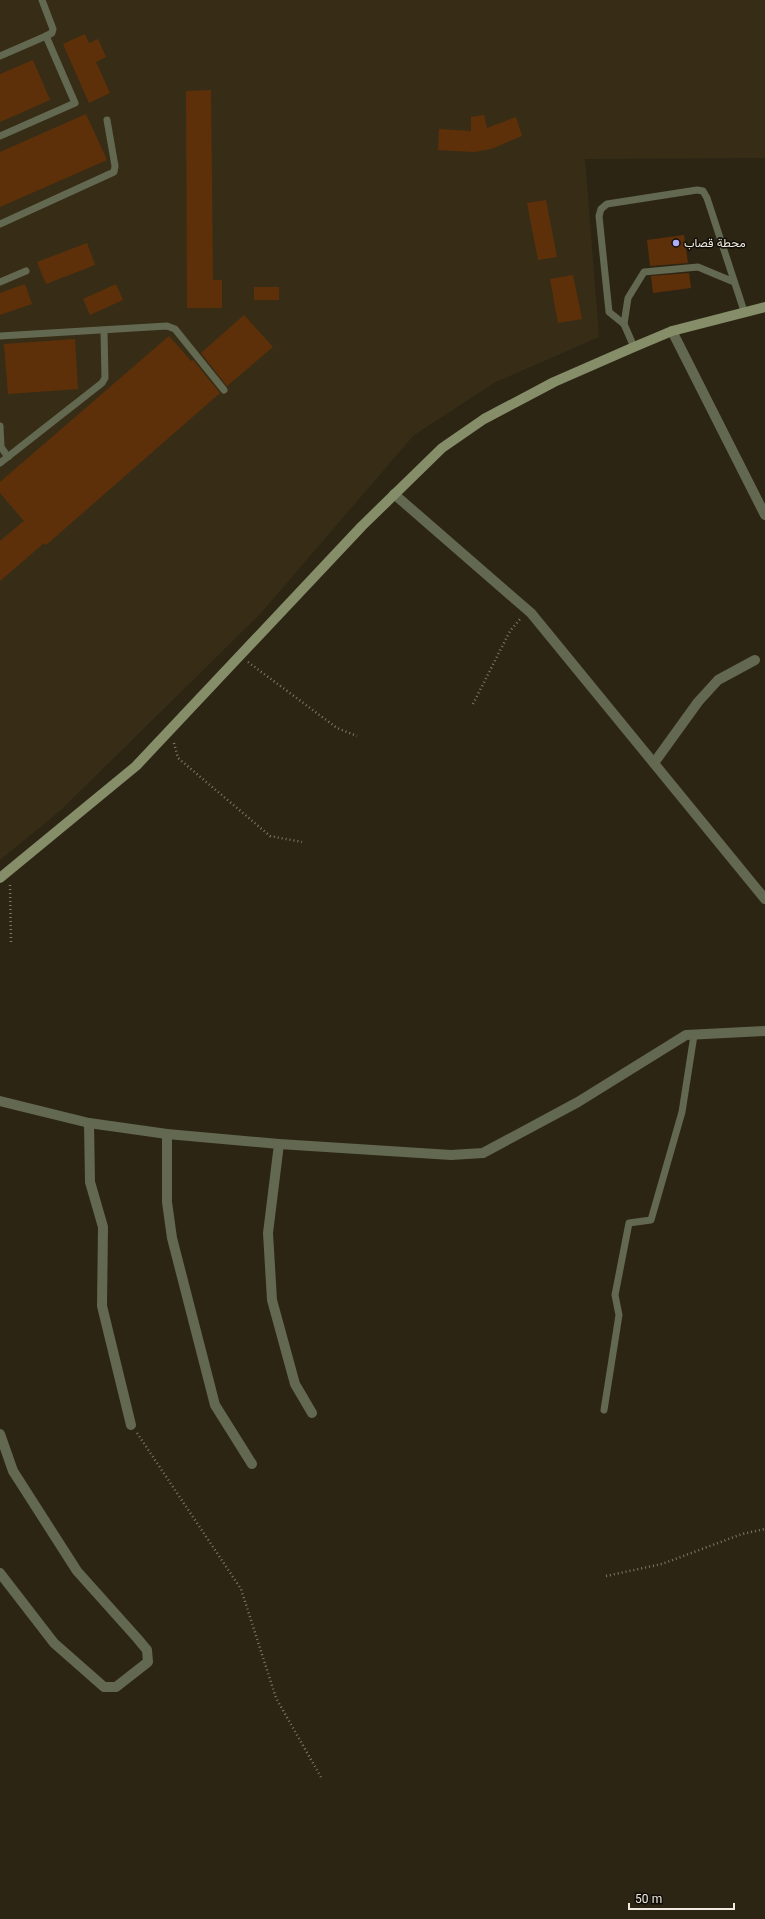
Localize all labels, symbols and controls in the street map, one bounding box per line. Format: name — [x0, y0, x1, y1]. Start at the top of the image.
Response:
place label: محطة قصاب — [684, 235, 746, 253]
marker: محطة قصاب — [671, 238, 681, 248]
scale bar — [629, 1885, 734, 1911]
text: 50 m — [635, 1891, 662, 1909]

